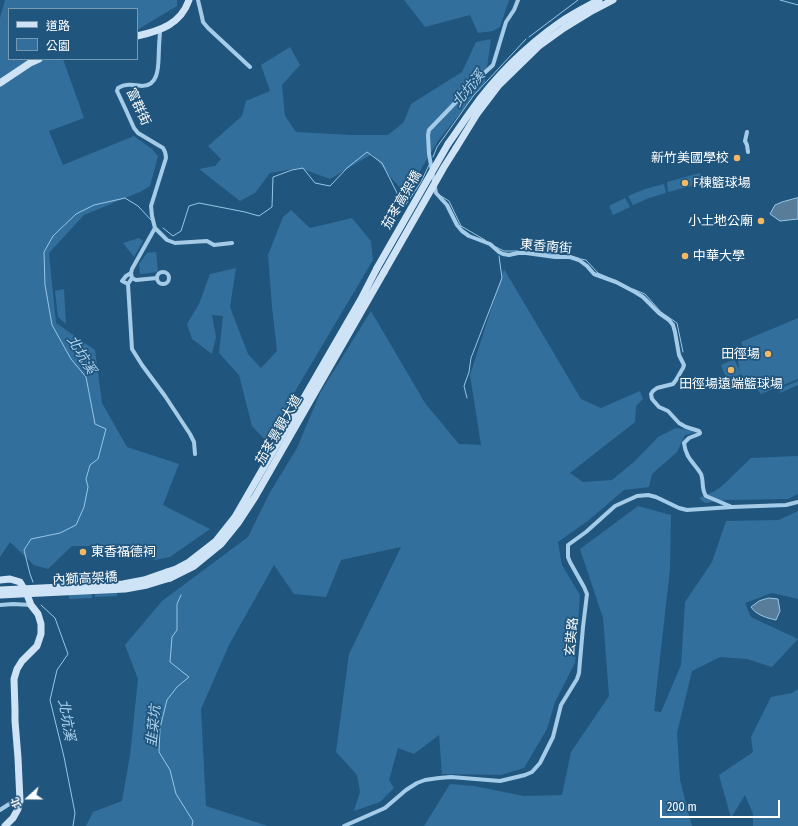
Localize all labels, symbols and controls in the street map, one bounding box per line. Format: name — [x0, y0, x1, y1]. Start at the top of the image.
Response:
legend — [8, 8, 138, 60]
text: 道路 — [46, 19, 70, 33]
text: 公園 — [46, 39, 70, 53]
water label: 北坑溪 — [449, 67, 489, 111]
street label: 富群街 — [123, 86, 153, 128]
place label: 新竹美國學校 — [651, 150, 729, 166]
marker: 新竹美國學校 — [732, 153, 742, 163]
street label: 茄苳高架橋 — [379, 168, 425, 232]
place label: F棟籃球場 — [693, 175, 751, 191]
marker: F棟籃球場 — [680, 178, 690, 188]
place label: 小土地公廟 — [688, 213, 753, 229]
marker: 小土地公廟 — [756, 216, 766, 226]
street label: 東香南街 — [519, 237, 573, 257]
place label: 中華大學 — [693, 248, 745, 264]
marker: 中華大學 — [680, 251, 690, 261]
water label: 北坑溪 — [63, 333, 99, 377]
place label: 田徑場 — [721, 346, 760, 362]
marker: 田徑場 — [763, 349, 773, 359]
marker: 田徑場遠端籃球場 — [726, 365, 736, 375]
place label: 田徑場遠端籃球場 — [679, 376, 783, 392]
street label: 茄苳景觀大道 — [253, 392, 305, 468]
place label: 東香福德祠 — [91, 544, 156, 560]
marker: 東香福德祠 — [78, 547, 88, 557]
street label: 內獅高架橋 — [52, 570, 118, 588]
street label: 玄奘路 — [563, 617, 581, 657]
water label: 北坑溪 — [54, 698, 78, 742]
water label: 韭菜坑 — [143, 704, 165, 748]
north arrow — [8, 778, 48, 818]
scale bar — [662, 792, 782, 818]
text: 北 — [8, 795, 24, 810]
text: 200 m — [667, 800, 697, 814]

